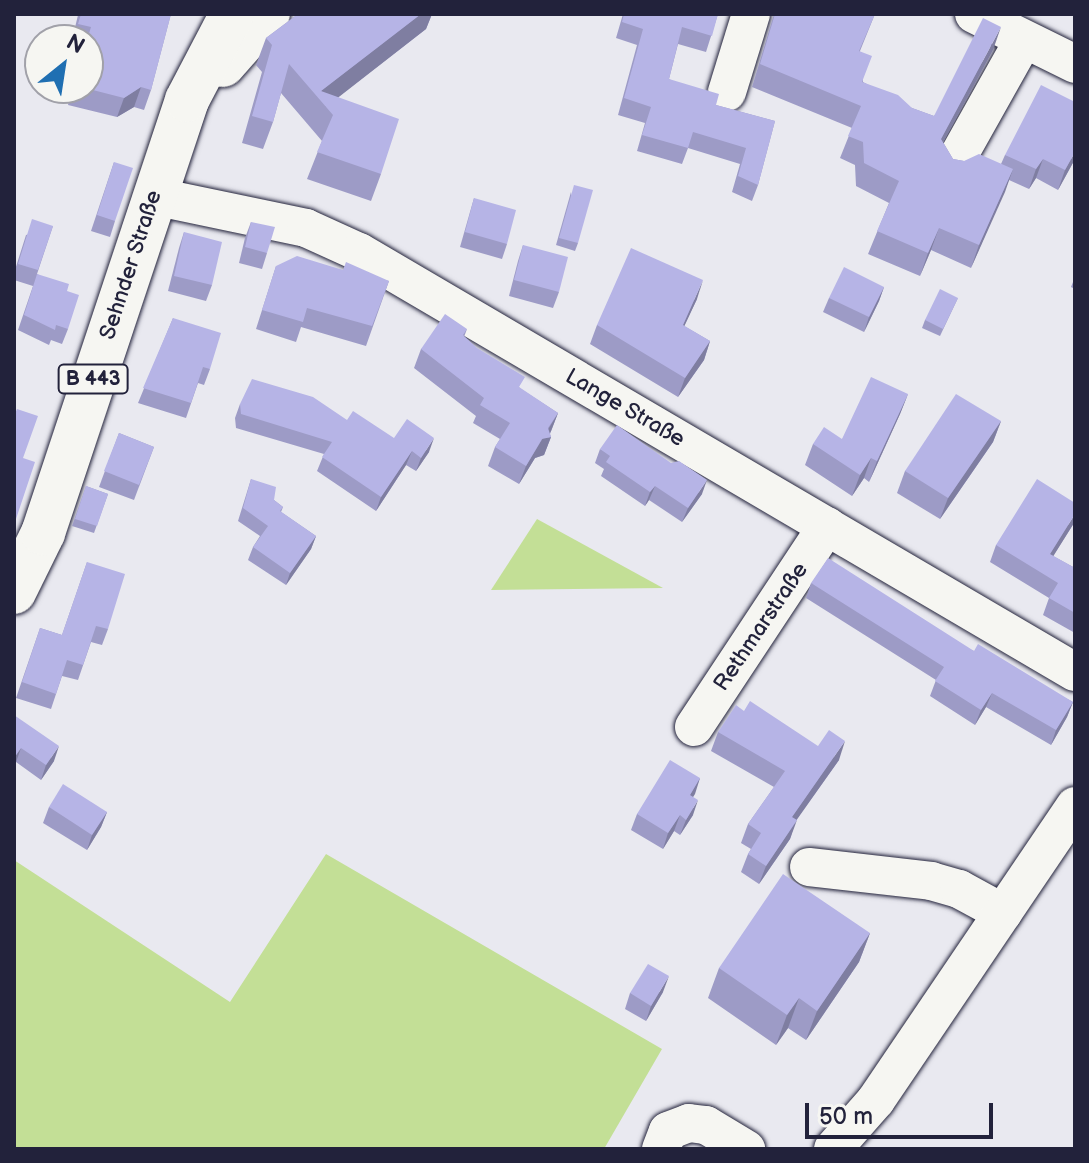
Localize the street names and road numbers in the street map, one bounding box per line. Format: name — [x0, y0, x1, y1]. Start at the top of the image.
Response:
street label: Sehnder Straße — [94, 187, 168, 343]
road number: B 443 — [57, 363, 129, 395]
street label: Lange Straße — [560, 363, 690, 453]
street label: Rethmarstraße — [708, 558, 814, 696]

